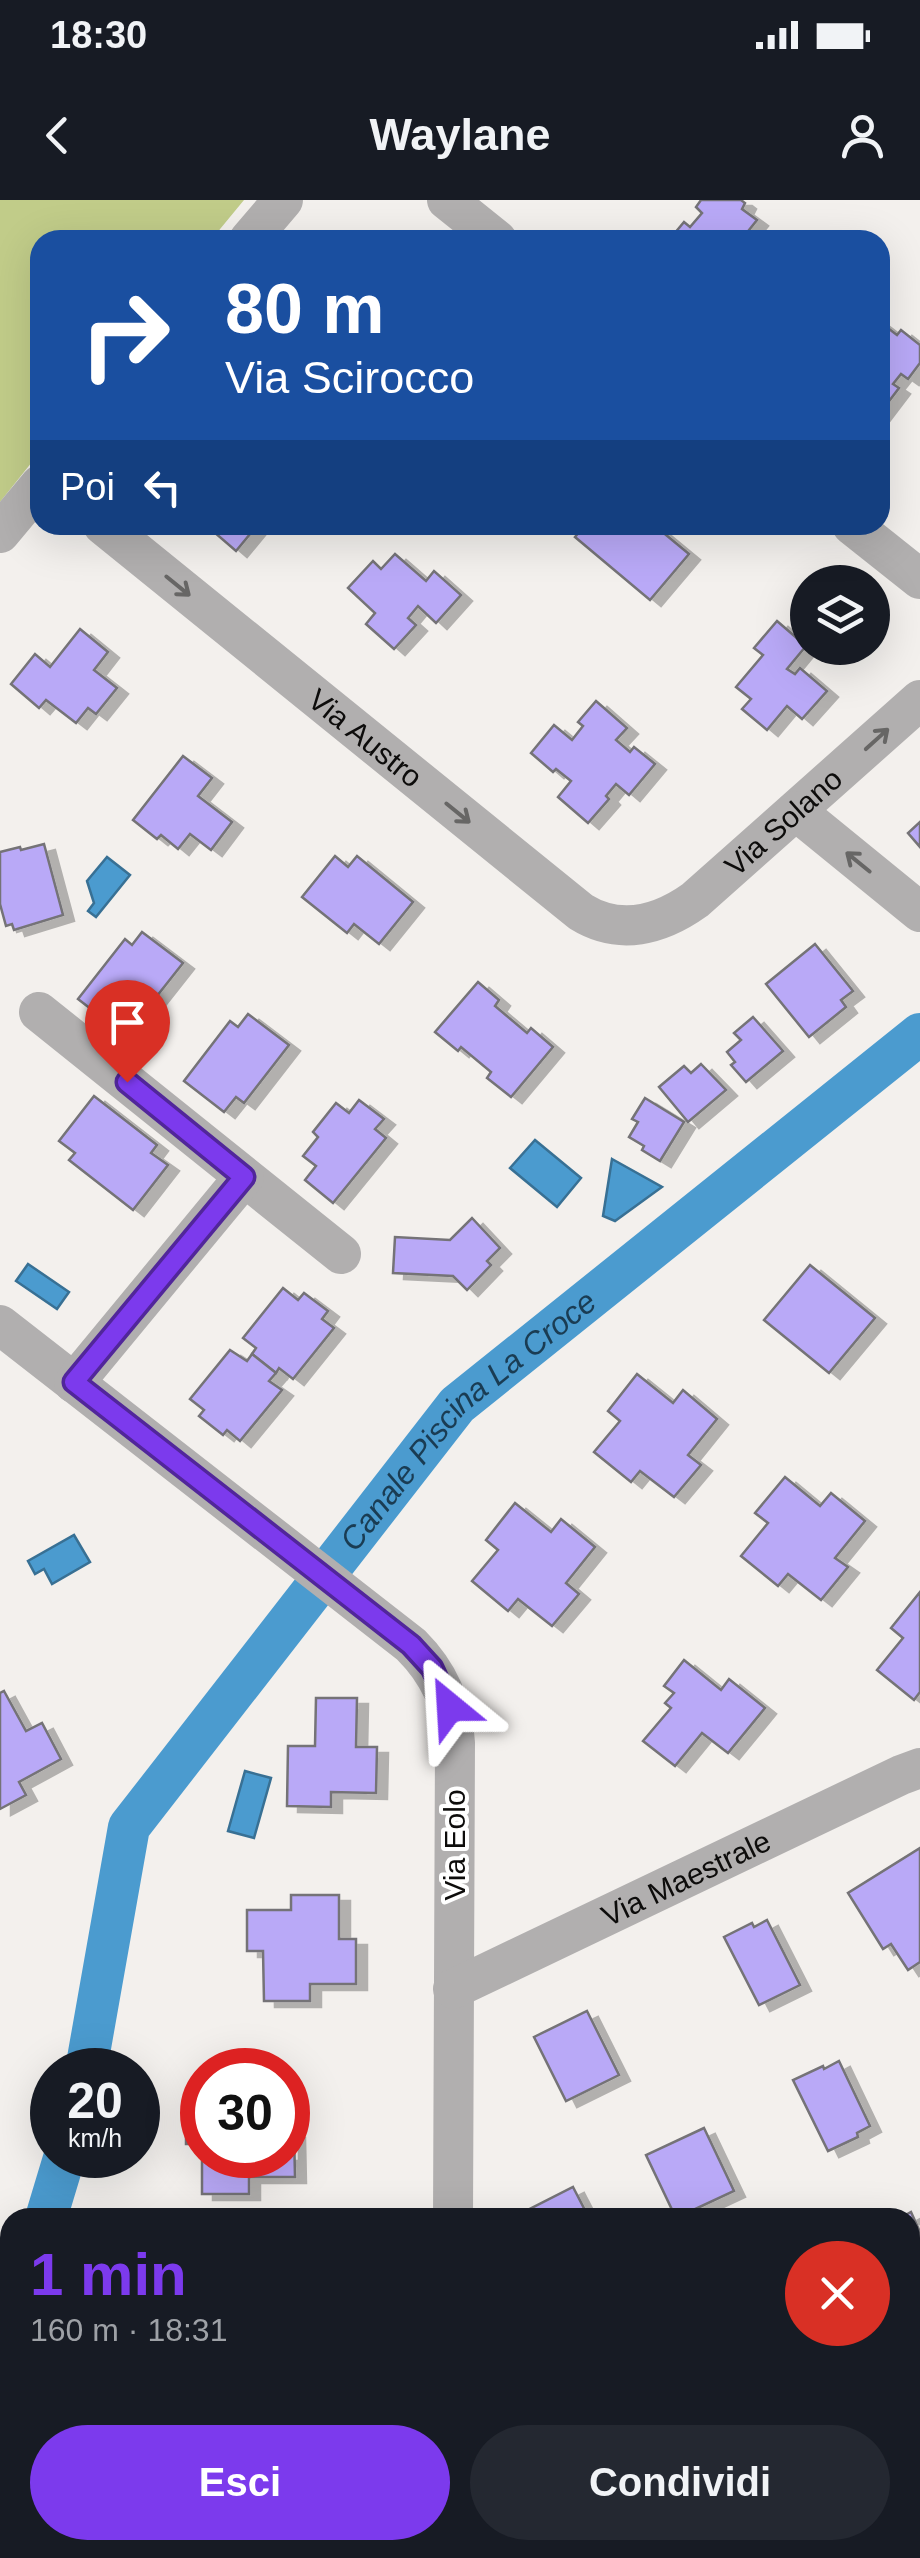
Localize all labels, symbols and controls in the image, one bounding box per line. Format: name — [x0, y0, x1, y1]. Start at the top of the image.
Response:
text: 18:30 — [50, 14, 147, 56]
icon: back — [30, 108, 85, 163]
icon: person — [835, 108, 890, 163]
text: Waylane — [370, 109, 550, 160]
icon: right — [60, 270, 190, 400]
text: 80 m — [225, 270, 385, 348]
text: Via Scirocco — [225, 352, 474, 403]
icon: left — [135, 460, 190, 515]
text: Poi — [60, 466, 115, 508]
map controls — [790, 565, 890, 665]
button: layers — [790, 565, 890, 665]
one-way arrow — [165, 575, 191, 597]
street label: Via Austro — [302, 682, 429, 793]
one-way arrow — [864, 727, 889, 750]
street label: Via Solano — [718, 761, 848, 882]
one-way arrow — [445, 802, 471, 824]
one-way arrow — [845, 851, 871, 873]
pin — [85, 980, 170, 1083]
icon: arrive — [100, 995, 155, 1050]
water label: Canale Piscina La Croce — [333, 1283, 603, 1558]
position arrow — [398, 1655, 502, 1759]
street label: Via Eolo — [438, 1789, 471, 1901]
street label: Via Maestrale — [596, 1823, 775, 1932]
speed limit sign: 30 — [180, 2048, 310, 2178]
text: 20 — [67, 2073, 123, 2129]
text: km/h — [68, 2124, 122, 2152]
text: 1 min — [30, 2241, 187, 2308]
button: close — [785, 2241, 890, 2346]
text: 160 m · 18:31 — [30, 2312, 227, 2348]
button: Esci — [30, 2425, 450, 2540]
button: Condividi — [470, 2425, 890, 2540]

